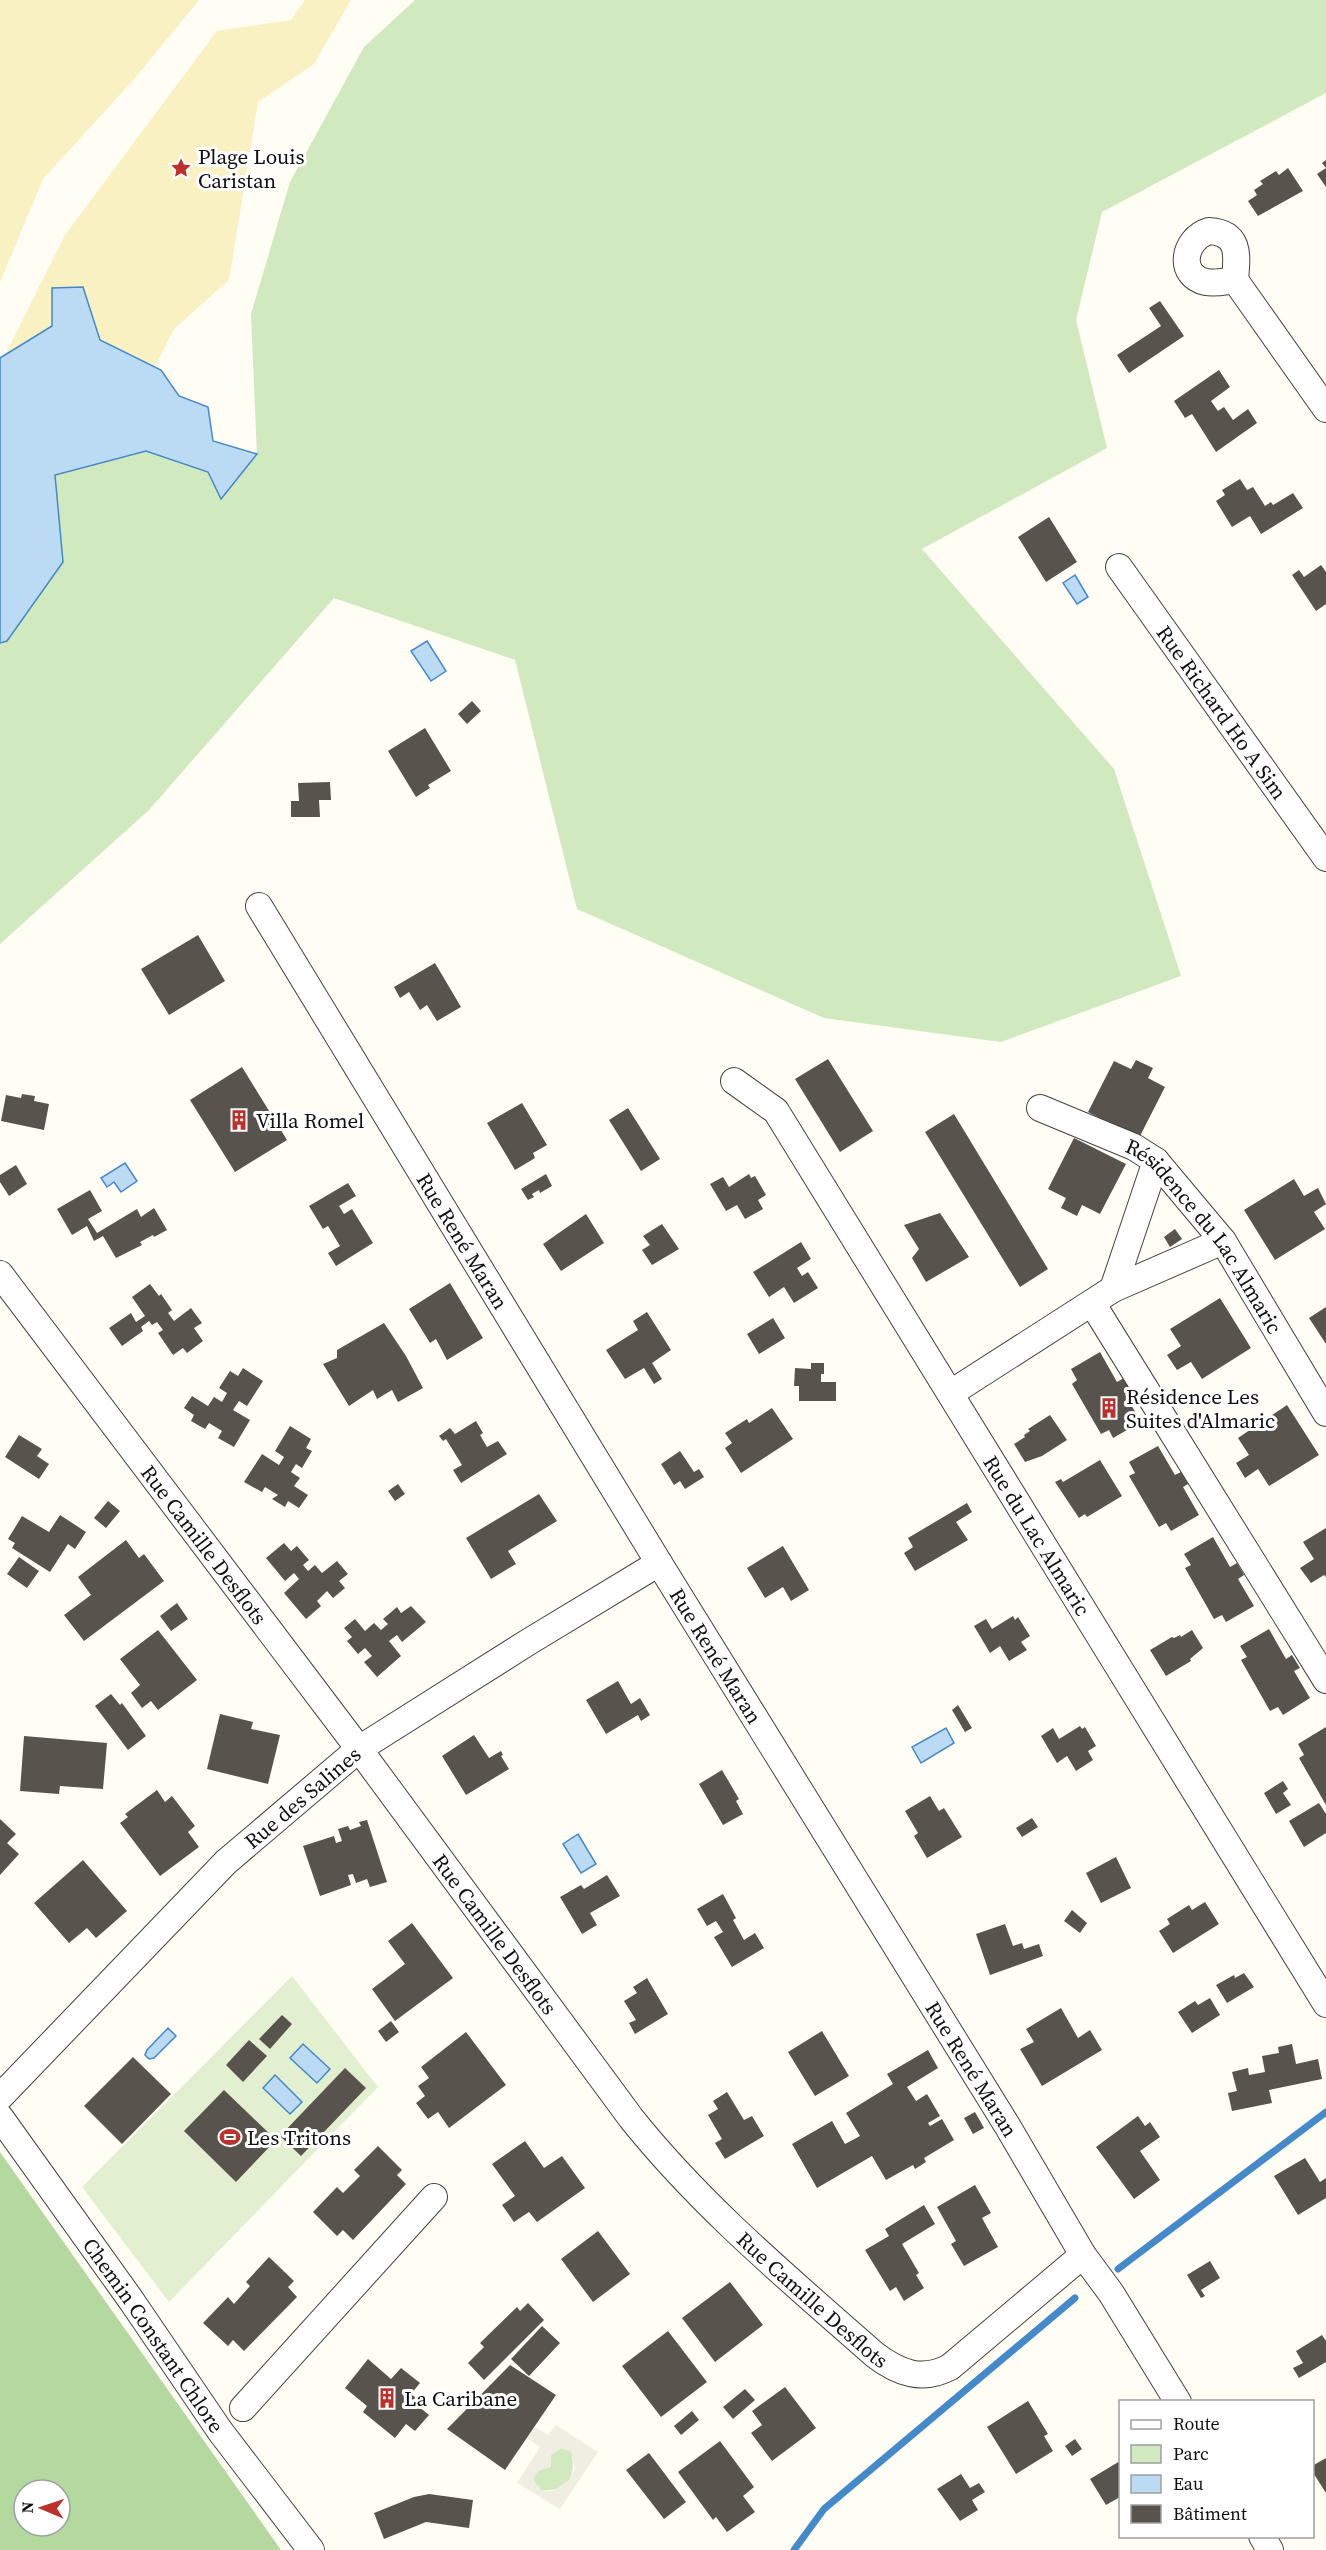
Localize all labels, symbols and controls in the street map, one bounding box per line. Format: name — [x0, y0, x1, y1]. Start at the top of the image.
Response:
place label: Plage Louis Caristan — [198, 142, 305, 195]
place icon: Plage Louis Caristan — [169, 156, 193, 180]
street label: Rue Richard Ho A Sim — [1150, 619, 1294, 805]
place label: Villa Romel — [256, 1106, 364, 1135]
building icon: Villa Romel — [227, 1108, 251, 1132]
street label: Résidence du Lac Almaric — [1122, 1131, 1290, 1339]
street label: Rue René Maran — [410, 1167, 516, 1315]
place label: Résidence Les Suites d'Almaric — [1126, 1382, 1275, 1435]
building icon: Résidence Les Suites d'Almaric — [1097, 1396, 1121, 1420]
street label: Rue du Lac Almaric — [977, 1450, 1098, 1621]
street label: Rue Camille Desflots — [135, 1459, 274, 1630]
street label: Rue René Maran — [663, 1582, 769, 1729]
street label: Rue des Salines — [238, 1739, 367, 1855]
street label: Rue Camille Desflots — [426, 1847, 564, 2020]
street label: Rue René Maran — [919, 1995, 1025, 2142]
place label: Les Tritons — [247, 2123, 351, 2152]
sports icon: Les Tritons — [218, 2125, 242, 2149]
street label: Rue Camille Desflots — [731, 2225, 894, 2375]
street label: Chemin Constant Chlore — [76, 2232, 231, 2438]
place label: La Caribane — [404, 2384, 517, 2413]
building icon: La Caribane — [375, 2386, 399, 2410]
legend — [1119, 2400, 1314, 2538]
text: Route — [1173, 2411, 1220, 2436]
text: Parc — [1173, 2441, 1209, 2466]
text: Eau — [1173, 2471, 1204, 2496]
north arrow — [12, 2478, 72, 2538]
text: N — [16, 2501, 38, 2514]
text: Bâtiment — [1173, 2501, 1247, 2526]

